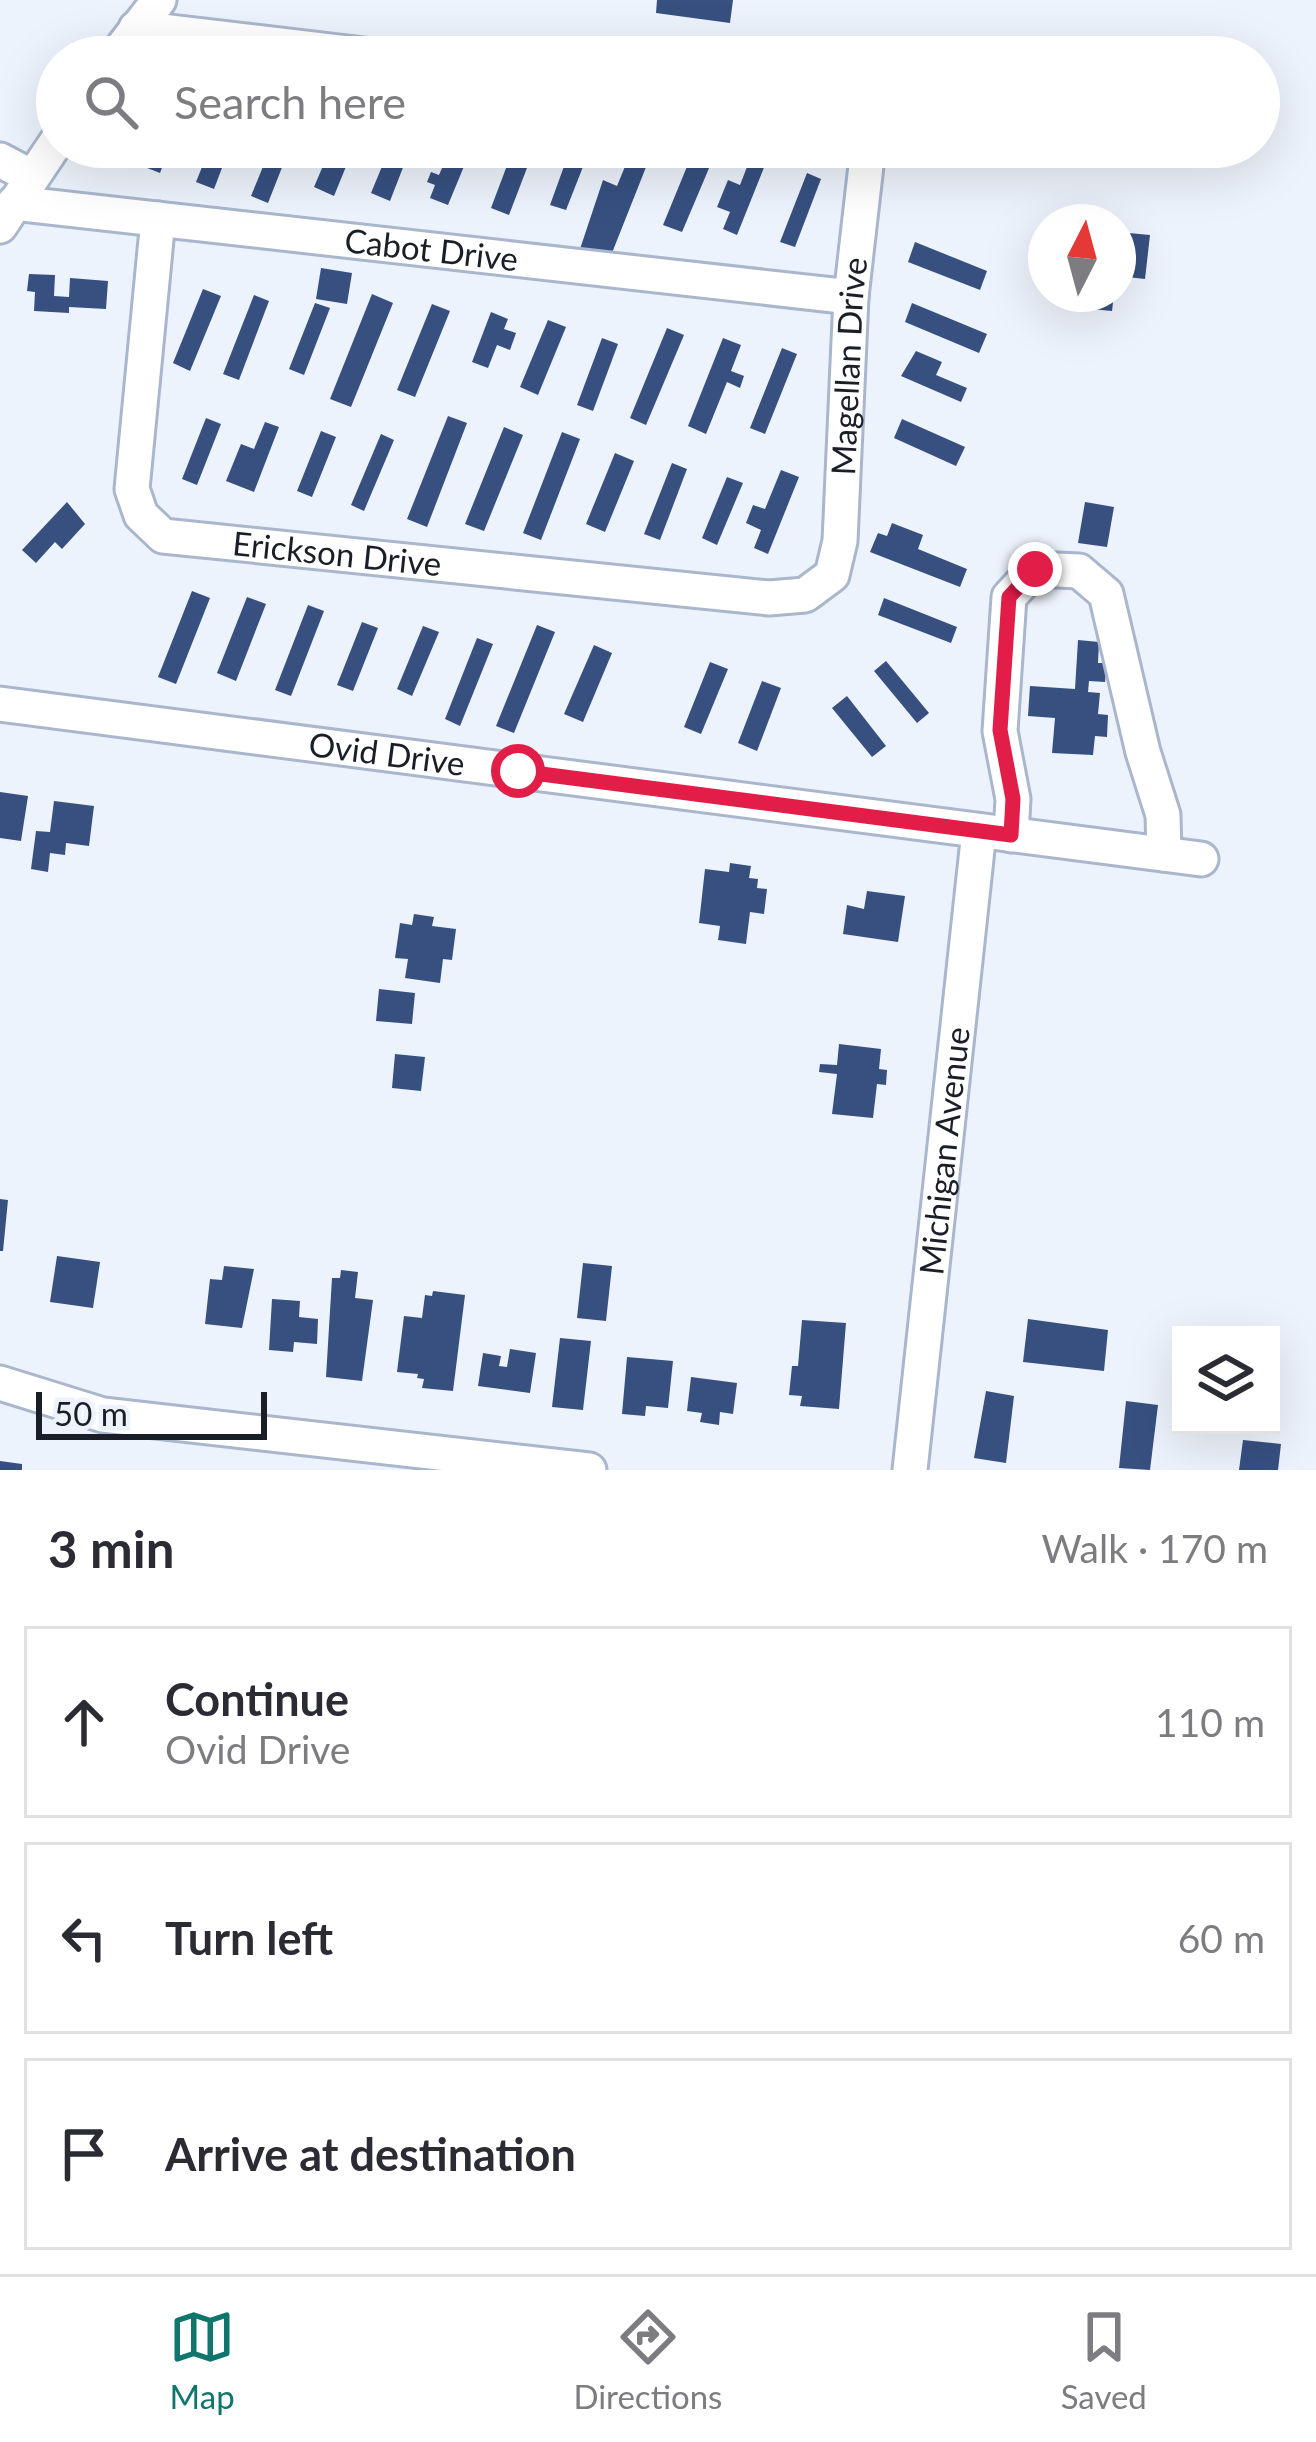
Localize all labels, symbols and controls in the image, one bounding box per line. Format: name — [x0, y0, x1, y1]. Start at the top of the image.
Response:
search box — [36, 36, 1280, 168]
icon: search — [78, 69, 144, 135]
text: Search here — [174, 75, 406, 129]
north arrow — [1028, 204, 1136, 312]
street label: Cabot Drive — [343, 219, 520, 278]
street label: Magellan Drive — [822, 255, 874, 476]
street label: Erickson Drive — [231, 522, 443, 583]
route end — [1008, 542, 1062, 596]
street label: Ovid Drive — [307, 723, 467, 783]
route start — [491, 744, 545, 798]
street label: Michigan Avenue — [910, 1025, 977, 1277]
map controls — [1172, 1326, 1280, 1434]
button: layers — [1172, 1326, 1280, 1434]
scale bar — [36, 1386, 267, 1439]
text: 50 m — [54, 1393, 128, 1433]
text: 3 min — [48, 1518, 174, 1579]
text: Walk · 170 m — [1041, 1525, 1268, 1571]
text: Continue — [165, 1672, 349, 1726]
icon: ahead — [51, 1689, 117, 1755]
text: 110 m — [1155, 1699, 1265, 1745]
text: Ovid Drive — [165, 1726, 350, 1772]
icon: left — [51, 1905, 117, 1971]
text: Turn left — [165, 1911, 333, 1965]
text: 60 m — [1178, 1915, 1265, 1961]
icon: arrive — [51, 2121, 117, 2187]
text: Arrive at destination — [165, 2127, 576, 2181]
tab: Map — [169, 2304, 235, 2416]
tab: Directions — [573, 2304, 722, 2416]
tab: Saved — [1061, 2304, 1147, 2416]

